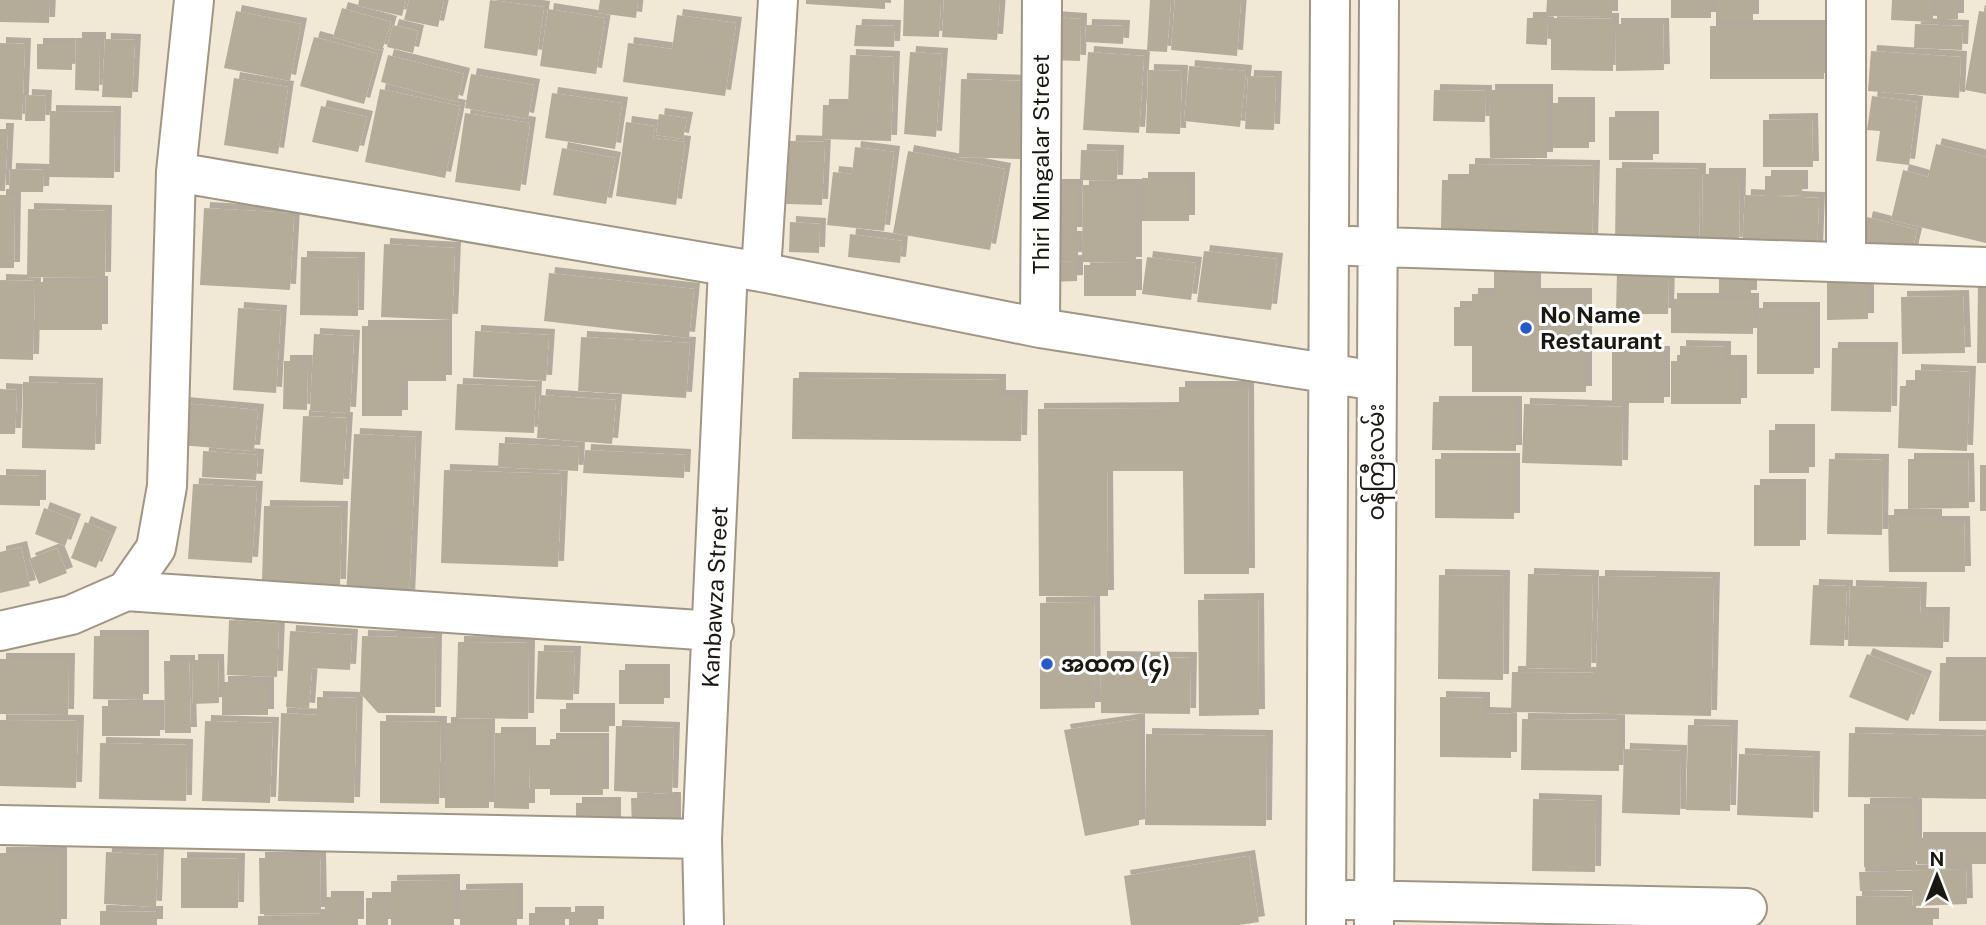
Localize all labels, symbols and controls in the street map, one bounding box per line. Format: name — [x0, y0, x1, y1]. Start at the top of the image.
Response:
street label: Thiri Mingalar Street — [1027, 54, 1054, 274]
place label: No Name Restaurant — [1540, 301, 1662, 354]
marker: No Name Restaurant — [1518, 320, 1534, 336]
street label: ဝန်ကြီးလမ်း — [1360, 403, 1395, 521]
street label: Kanbawza Street — [696, 505, 733, 689]
place label: အထက (၄) — [1061, 650, 1170, 683]
marker: အထက (၄) — [1039, 656, 1055, 672]
north arrow — [1902, 841, 1972, 911]
text: N — [1930, 848, 1944, 870]

